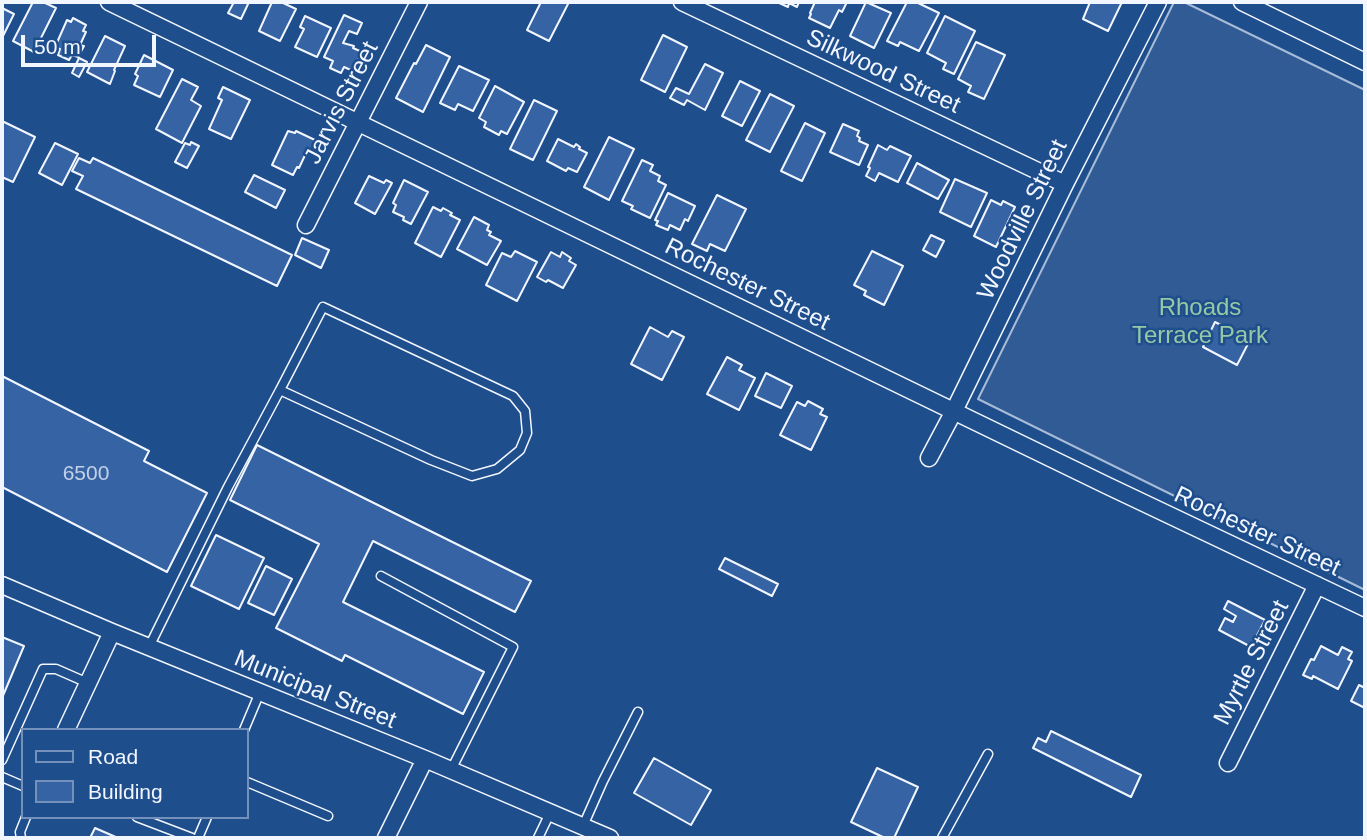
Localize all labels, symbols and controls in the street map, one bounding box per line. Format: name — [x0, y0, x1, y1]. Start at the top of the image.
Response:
scale bar — [24, 21, 159, 65]
street label: Silkwood Street — [801, 24, 965, 120]
text: 50 m — [34, 35, 81, 58]
street label: Jarvis Street — [299, 37, 385, 169]
street label: Woodville Street — [972, 135, 1074, 305]
street label: Rochester Street — [660, 233, 834, 337]
park label: Rhoads Terrace Park — [1132, 294, 1268, 350]
house number: 6500 — [63, 461, 109, 487]
street label: Rochester Street — [1169, 481, 1345, 583]
street label: Myrtle Street — [1208, 596, 1296, 730]
street label: Municipal Street — [230, 644, 400, 736]
legend — [21, 728, 248, 819]
text: Road — [88, 745, 138, 768]
text: Building — [88, 780, 163, 803]

